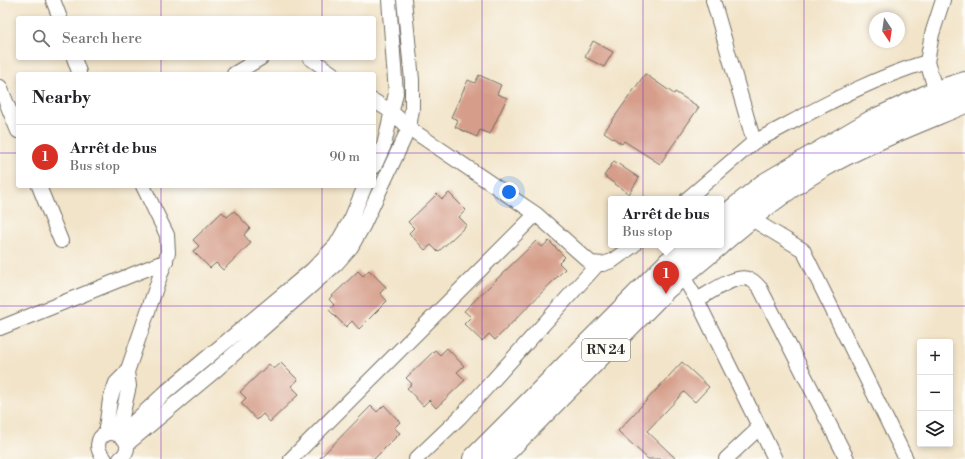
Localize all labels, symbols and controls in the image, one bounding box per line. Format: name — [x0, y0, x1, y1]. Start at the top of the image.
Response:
north arrow — [869, 12, 905, 48]
search box — [16, 16, 376, 60]
icon: search — [30, 27, 52, 49]
text: Search here — [62, 29, 142, 48]
text: Nearby — [32, 87, 91, 109]
text: Arrêt de bus — [70, 139, 157, 158]
text: 1 — [42, 149, 48, 165]
text: 90 m — [329, 149, 360, 165]
text: Bus stop — [70, 158, 120, 174]
your location — [499, 182, 519, 202]
popup — [608, 196, 724, 248]
text: Arrêt de bus — [623, 205, 709, 224]
text: Bus stop — [623, 224, 673, 240]
pin: 1 — [653, 261, 679, 294]
road number: RN 24 — [582, 339, 630, 361]
map controls — [917, 339, 953, 447]
button: + — [917, 339, 953, 375]
button: − — [917, 375, 953, 411]
button: layers — [917, 411, 953, 447]

